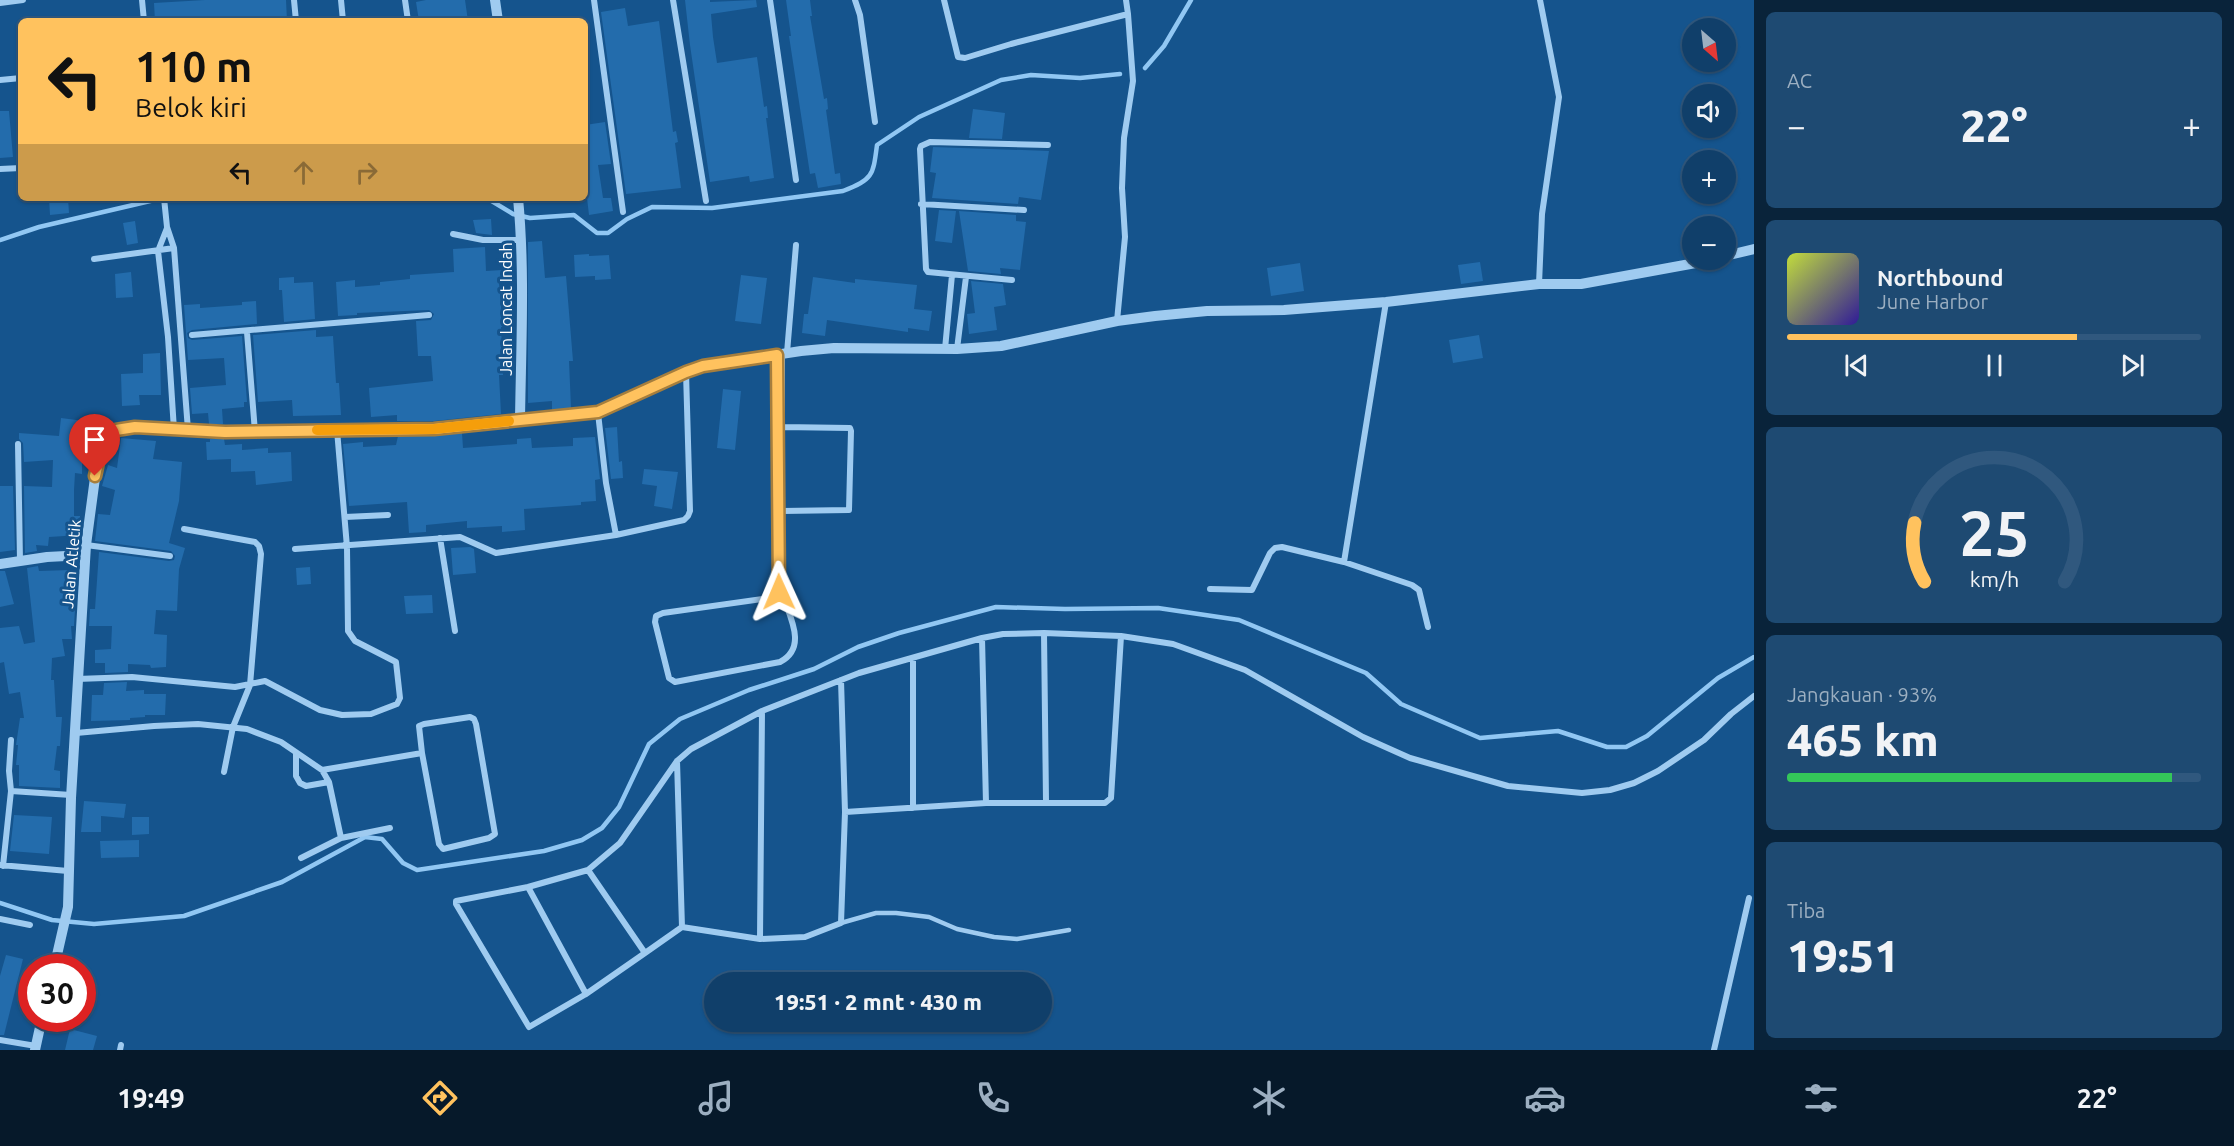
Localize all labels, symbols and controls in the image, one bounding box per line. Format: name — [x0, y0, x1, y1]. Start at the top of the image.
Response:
north arrow — [1682, 18, 1736, 72]
map controls — [1682, 18, 1736, 270]
icon: left — [36, 42, 114, 120]
text: 110 m — [135, 43, 252, 90]
text: AC — [1787, 69, 1812, 92]
button: sound — [1682, 84, 1736, 138]
text: Belok kiri — [135, 92, 247, 122]
text: 22° — [1960, 100, 2028, 151]
text: − — [1787, 107, 1806, 144]
text: + — [2182, 107, 2201, 144]
button: + — [1682, 150, 1736, 204]
icon: left — [224, 156, 257, 189]
icon: ahead — [287, 156, 320, 189]
icon: right — [350, 156, 383, 189]
button: − — [1682, 216, 1736, 270]
street label: Jalan Loncat Indah — [497, 242, 515, 376]
text: Northbound — [1877, 265, 2003, 290]
text: June Harbor — [1877, 290, 1988, 313]
icon: previous — [1840, 349, 1873, 382]
icon: pause — [1978, 349, 2011, 382]
icon: next — [2116, 349, 2149, 382]
pin — [69, 414, 120, 476]
icon: arrive — [78, 423, 111, 456]
text: 25 — [1959, 498, 2029, 568]
street label: Jalan Atletik — [58, 519, 84, 609]
position arrow — [747, 560, 811, 624]
text: km/h — [1969, 567, 2019, 591]
text: Jangkauan · 93% — [1787, 683, 1937, 706]
text: 465 km — [1787, 714, 1939, 765]
text: Tiba — [1787, 899, 1825, 922]
text: 19:51 — [1787, 930, 1900, 981]
speed limit sign: 30 — [18, 954, 96, 1032]
text: 19:51 · 2 mnt · 430 m — [774, 989, 982, 1014]
icon: directions — [419, 1077, 461, 1119]
icon: music — [695, 1077, 737, 1119]
icon: phone — [972, 1077, 1014, 1119]
icon: climate — [1248, 1077, 1290, 1119]
icon: car — [1524, 1077, 1566, 1119]
icon: filters — [1800, 1077, 1842, 1119]
text: 19:49 — [117, 1083, 185, 1113]
text: 22° — [2077, 1083, 2117, 1113]

